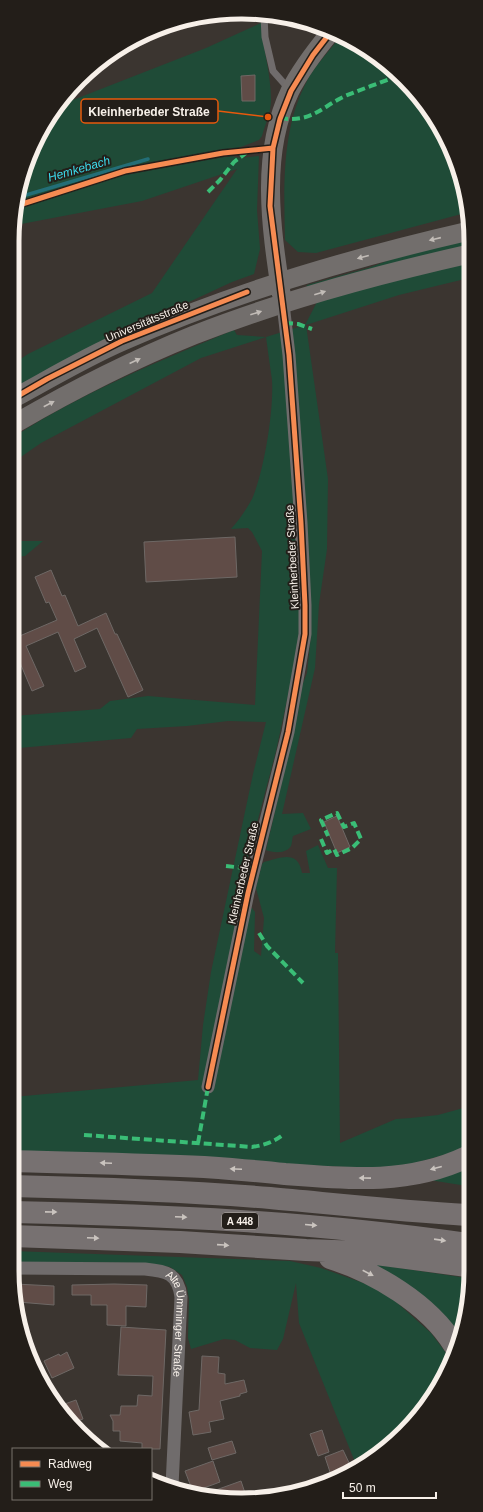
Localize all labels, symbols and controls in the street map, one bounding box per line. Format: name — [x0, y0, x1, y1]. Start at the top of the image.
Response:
callout: Kleinherbeder Straße — [81, 99, 218, 123]
text: Kleinherbeder Straße — [88, 105, 210, 119]
water label: Hemkebach — [46, 153, 112, 185]
one-way arrow — [429, 236, 441, 242]
one-way arrow — [357, 254, 369, 260]
one-way arrow — [314, 290, 326, 296]
street label: Universitätsstraße — [104, 298, 190, 344]
one-way arrow — [251, 310, 263, 316]
one-way arrow — [130, 358, 141, 364]
one-way arrow — [44, 401, 55, 407]
street label: Kleinherbeder Straße — [283, 504, 301, 610]
street label: Kleinherbeder Straße — [225, 821, 261, 925]
one-way arrow — [100, 1160, 112, 1167]
one-way arrow — [430, 1165, 442, 1171]
one-way arrow — [230, 1166, 242, 1173]
one-way arrow — [358, 1175, 371, 1181]
one-way arrow — [45, 1209, 58, 1215]
road number: A 448 — [222, 1213, 258, 1229]
one-way arrow — [175, 1214, 188, 1220]
one-way arrow — [305, 1222, 317, 1229]
one-way arrow — [87, 1235, 99, 1242]
one-way arrow — [434, 1237, 446, 1243]
one-way arrow — [217, 1241, 229, 1248]
street label: Alte Ümminger Straße — [164, 1268, 187, 1377]
one-way arrow — [363, 1270, 374, 1276]
legend — [12, 1448, 152, 1500]
text: Radweg — [48, 1457, 92, 1471]
scale bar — [343, 1474, 436, 1500]
text: Weg — [48, 1477, 72, 1491]
text: 50 m — [349, 1481, 376, 1495]

